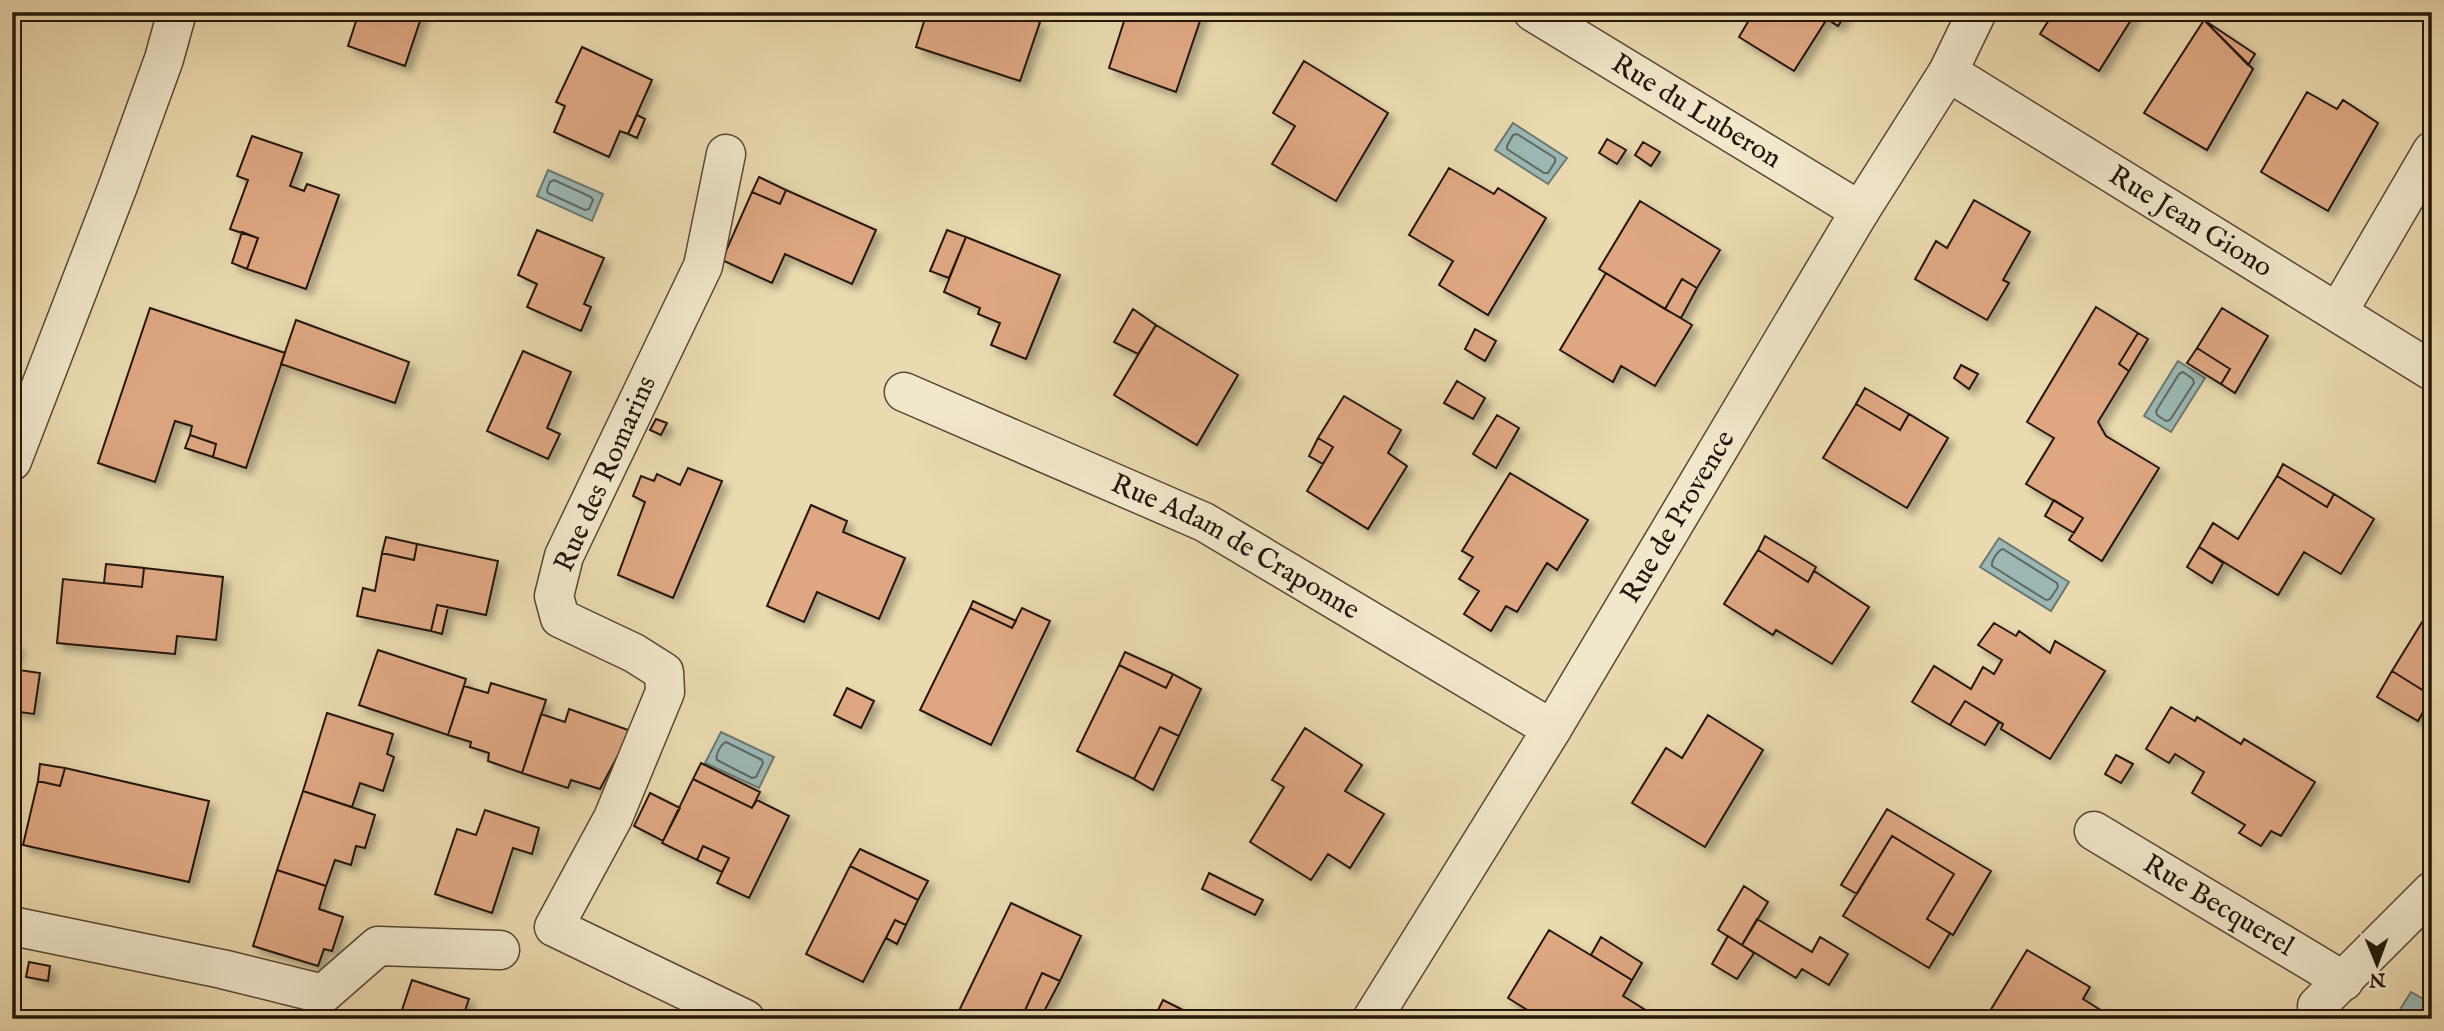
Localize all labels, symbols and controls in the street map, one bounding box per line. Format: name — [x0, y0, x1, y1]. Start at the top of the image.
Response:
street label: Rue du Luberon — [1605, 46, 1788, 176]
street label: Rue Jean Giono — [2102, 158, 2279, 286]
street label: Rue des Romarins — [547, 371, 665, 577]
street label: Rue de Provence — [1613, 424, 1743, 610]
street label: Rue Adam de Craponne — [1106, 466, 1366, 628]
street label: Rue Becquerel — [2136, 847, 2301, 965]
north arrow — [2342, 930, 2412, 1000]
text: N — [2368, 967, 2387, 991]

